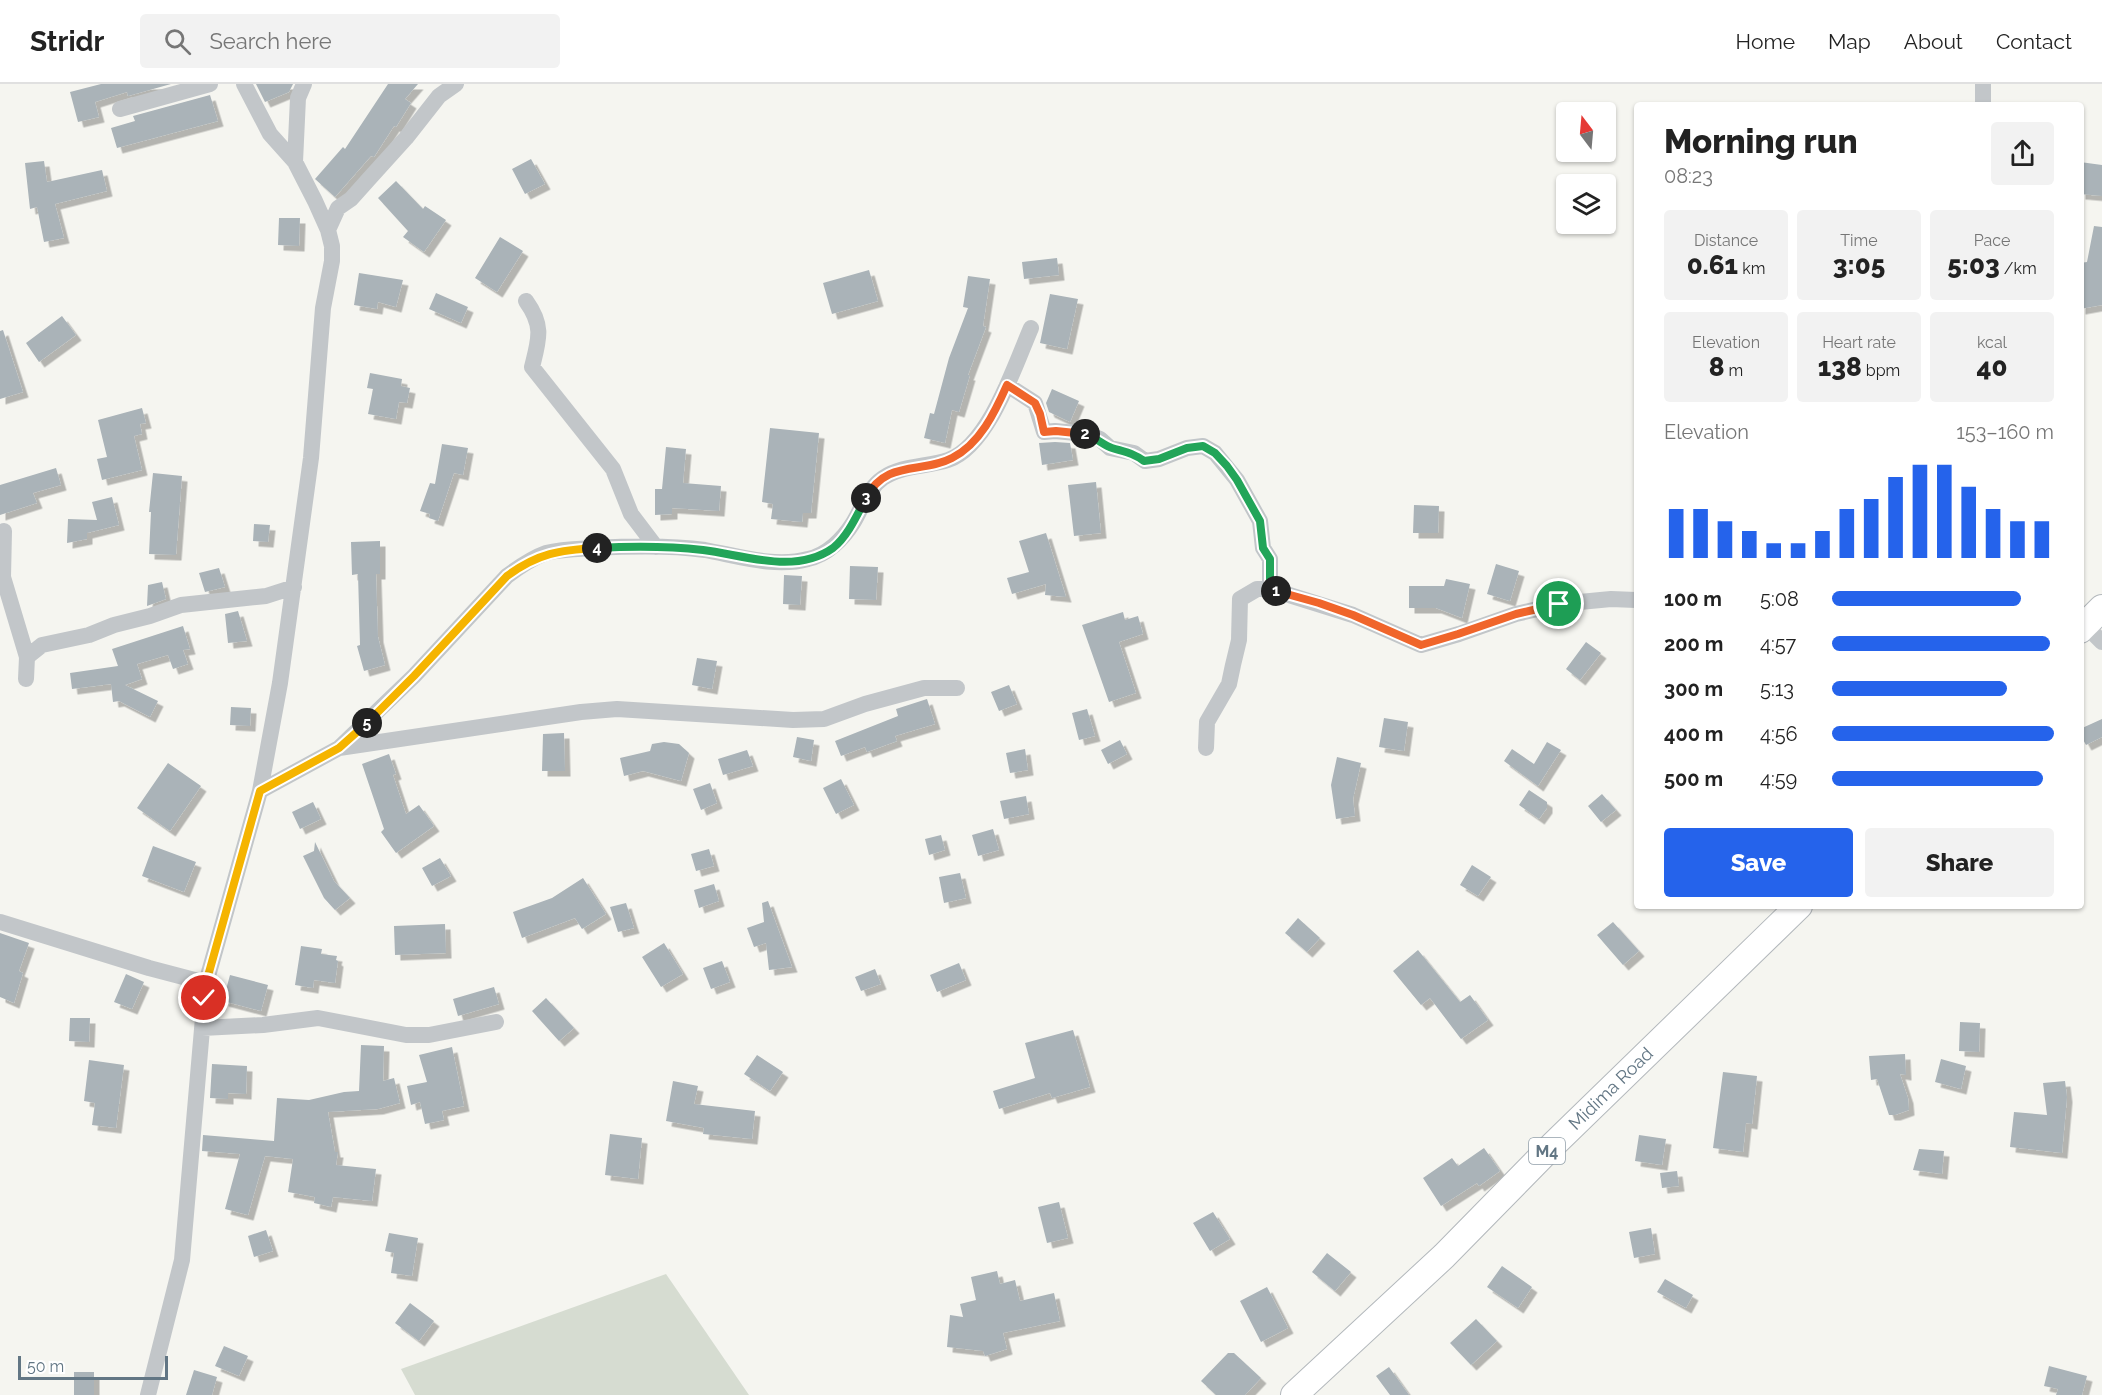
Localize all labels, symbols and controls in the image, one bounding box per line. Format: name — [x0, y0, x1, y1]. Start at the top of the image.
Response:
search box — [140, 14, 560, 68]
text: Stridr — [30, 25, 104, 58]
icon: search — [161, 25, 194, 58]
text: Search here — [209, 28, 332, 54]
text: Home — [1736, 29, 1795, 54]
text: Map — [1828, 29, 1871, 54]
text: About — [1904, 29, 1963, 54]
text: Contact — [1996, 29, 2072, 54]
north arrow — [1556, 102, 1616, 162]
map controls — [1556, 102, 1616, 234]
text: Morning run — [1664, 122, 1858, 161]
button: share — [1991, 122, 2054, 185]
text: 08:23 — [1664, 164, 1713, 188]
button: layers — [1556, 174, 1616, 234]
text: Distance — [1694, 231, 1758, 250]
text: Time — [1840, 231, 1878, 250]
text: Pace — [1974, 231, 2010, 250]
text: 0.61 — [1687, 250, 1738, 280]
text: 3:05 — [1833, 250, 1885, 280]
text: 5:03 — [1947, 250, 2000, 280]
text: km — [1738, 259, 1765, 278]
text: /km — [2000, 259, 2037, 278]
text: Elevation — [1692, 333, 1760, 352]
text: Heart rate — [1822, 333, 1896, 352]
text: kcal — [1977, 333, 2007, 352]
text: 8 — [1709, 352, 1725, 382]
text: 138 — [1818, 352, 1862, 382]
text: 40 — [1977, 352, 2008, 382]
text: m — [1725, 361, 1743, 380]
text: bpm — [1862, 361, 1900, 380]
pin: 2 — [1070, 419, 1100, 449]
text: Elevation — [1664, 420, 1749, 444]
text: 153–160 m — [1956, 420, 2054, 444]
text: 2 — [1080, 424, 1090, 443]
pin: 3 — [851, 483, 881, 513]
text: 3 — [862, 488, 870, 507]
pin: 4 — [582, 533, 612, 563]
text: 4 — [592, 538, 602, 557]
pin: 1 — [1261, 576, 1291, 606]
pin — [1533, 578, 1584, 629]
text: 1 — [1272, 581, 1280, 600]
icon: arrive — [1542, 587, 1575, 620]
text: 100 m — [1664, 587, 1722, 611]
text: 5:08 — [1760, 587, 1799, 611]
text: 200 m — [1664, 632, 1723, 656]
text: 4:57 — [1760, 632, 1796, 656]
text: 300 m — [1664, 677, 1723, 701]
text: 5:13 — [1760, 677, 1794, 701]
pin: 5 — [352, 708, 382, 738]
text: 5 — [363, 713, 371, 732]
text: 400 m — [1664, 722, 1723, 746]
text: 4:56 — [1760, 722, 1798, 746]
text: 500 m — [1664, 767, 1723, 791]
text: 4:59 — [1760, 767, 1797, 791]
button: Save — [1664, 828, 1853, 897]
button: Share — [1865, 828, 2054, 897]
pin — [178, 972, 229, 1023]
icon: check — [187, 981, 220, 1014]
street label: Midima Road — [1564, 1043, 1657, 1134]
road number: M4 — [1529, 1138, 1565, 1164]
scale bar — [18, 1353, 168, 1380]
text: 50 m — [27, 1357, 64, 1376]

